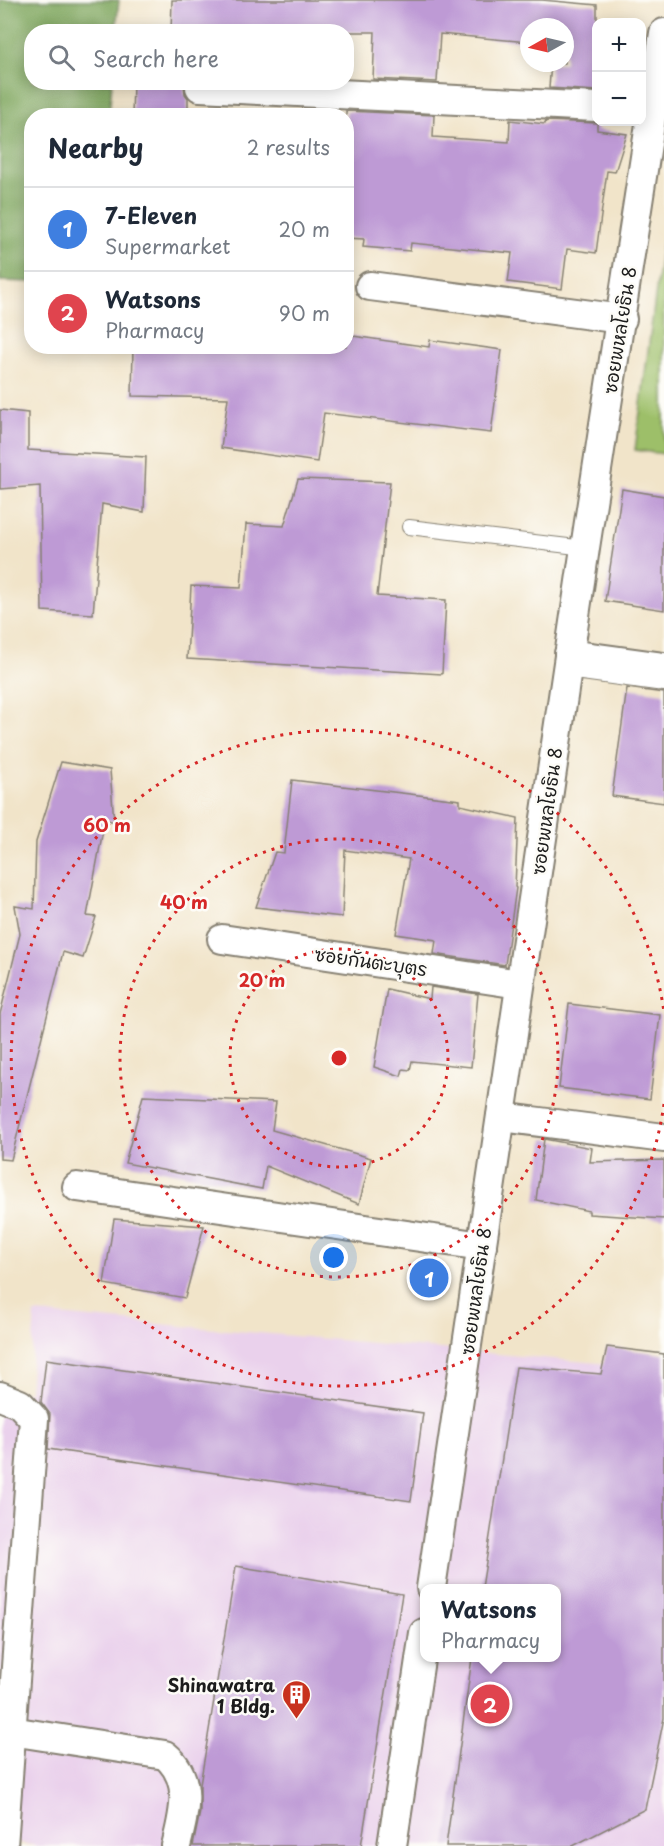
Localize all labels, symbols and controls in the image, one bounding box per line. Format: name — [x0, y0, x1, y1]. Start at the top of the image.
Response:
north arrow — [520, 18, 574, 72]
map controls — [592, 18, 646, 126]
button: + — [592, 18, 646, 72]
search box — [24, 24, 354, 90]
icon: search — [45, 41, 78, 74]
text: Search here — [93, 41, 219, 74]
button: − — [592, 72, 646, 126]
text: Nearby — [48, 128, 143, 167]
text: 2 results — [247, 132, 330, 162]
text: 7-Eleven — [105, 198, 197, 231]
text: 1 — [63, 214, 72, 244]
text: 20 m — [278, 214, 330, 244]
text: Supermarket — [105, 231, 231, 261]
street label: ซอยพหลโยธิน 8 — [596, 264, 642, 396]
text: Watsons — [105, 282, 201, 315]
text: 2 — [60, 298, 75, 328]
text: 90 m — [279, 298, 330, 328]
text: Pharmacy — [105, 315, 205, 345]
street label: ซอยพหลโยธิน 8 — [524, 745, 568, 877]
text: 60 m — [83, 811, 131, 838]
text: 40 m — [160, 888, 208, 915]
street label: ซอยกันตะบุตร — [313, 940, 429, 984]
text: 20 m — [239, 966, 285, 993]
centre of rings — [329, 1048, 349, 1068]
street label: ซอยพหลโยธิน 8 — [453, 1225, 497, 1357]
your location — [319, 1243, 348, 1272]
pin: 1 — [410, 1256, 448, 1300]
popup — [420, 1584, 561, 1662]
text: Watsons — [441, 1592, 537, 1625]
text: Pharmacy — [441, 1625, 540, 1655]
place label: Shinawatra 1 Bldg. — [167, 1671, 276, 1719]
building icon: Shinawatra 1 Bldg. — [280, 1678, 312, 1720]
pin: 2 — [470, 1682, 510, 1726]

